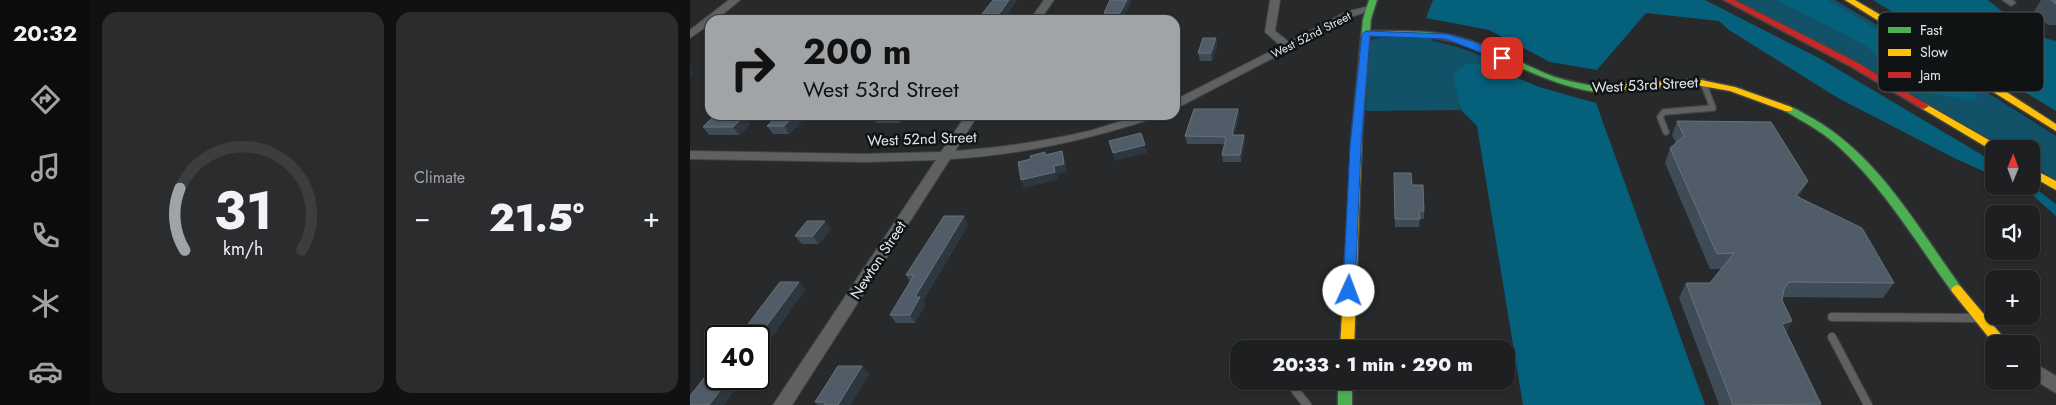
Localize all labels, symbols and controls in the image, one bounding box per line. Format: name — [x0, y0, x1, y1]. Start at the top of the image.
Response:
street label: West 52nd Street — [1268, 7, 1354, 63]
legend — [1878, 12, 2044, 92]
text: 20:32 — [13, 17, 77, 49]
text: Fast — [1920, 20, 1943, 40]
text: 200 m — [803, 27, 912, 77]
icon: right — [720, 35, 785, 100]
pin — [1481, 37, 1523, 79]
text: Slow — [1920, 42, 1948, 62]
icon: arrive — [1488, 44, 1516, 72]
text: Jam — [1918, 65, 1941, 85]
street label: West 53rd Street — [1591, 71, 1699, 99]
text: West 53rd Street — [803, 73, 959, 105]
icon: directions — [28, 82, 63, 117]
street label: West 52nd Street — [867, 126, 977, 152]
north arrow — [1985, 140, 2040, 195]
map controls — [1985, 140, 2040, 390]
icon: music — [28, 150, 63, 185]
text: Climate — [414, 166, 465, 189]
text: 31 — [214, 173, 272, 249]
text: 21.5° — [489, 190, 584, 245]
text: − — [414, 197, 431, 238]
text: + — [643, 197, 660, 238]
button: sound — [1985, 205, 2040, 260]
street label: Newton Street — [844, 216, 912, 303]
icon: phone — [28, 218, 63, 253]
text: km/h — [223, 236, 263, 262]
position arrow — [1322, 264, 1374, 316]
button: + — [1985, 270, 2040, 325]
icon: climate — [28, 286, 63, 321]
speed limit sign: 40 — [705, 325, 770, 390]
button: − — [1985, 335, 2040, 390]
text: 20:33 · 1 min · 290 m — [1272, 351, 1473, 378]
icon: car — [28, 354, 63, 389]

